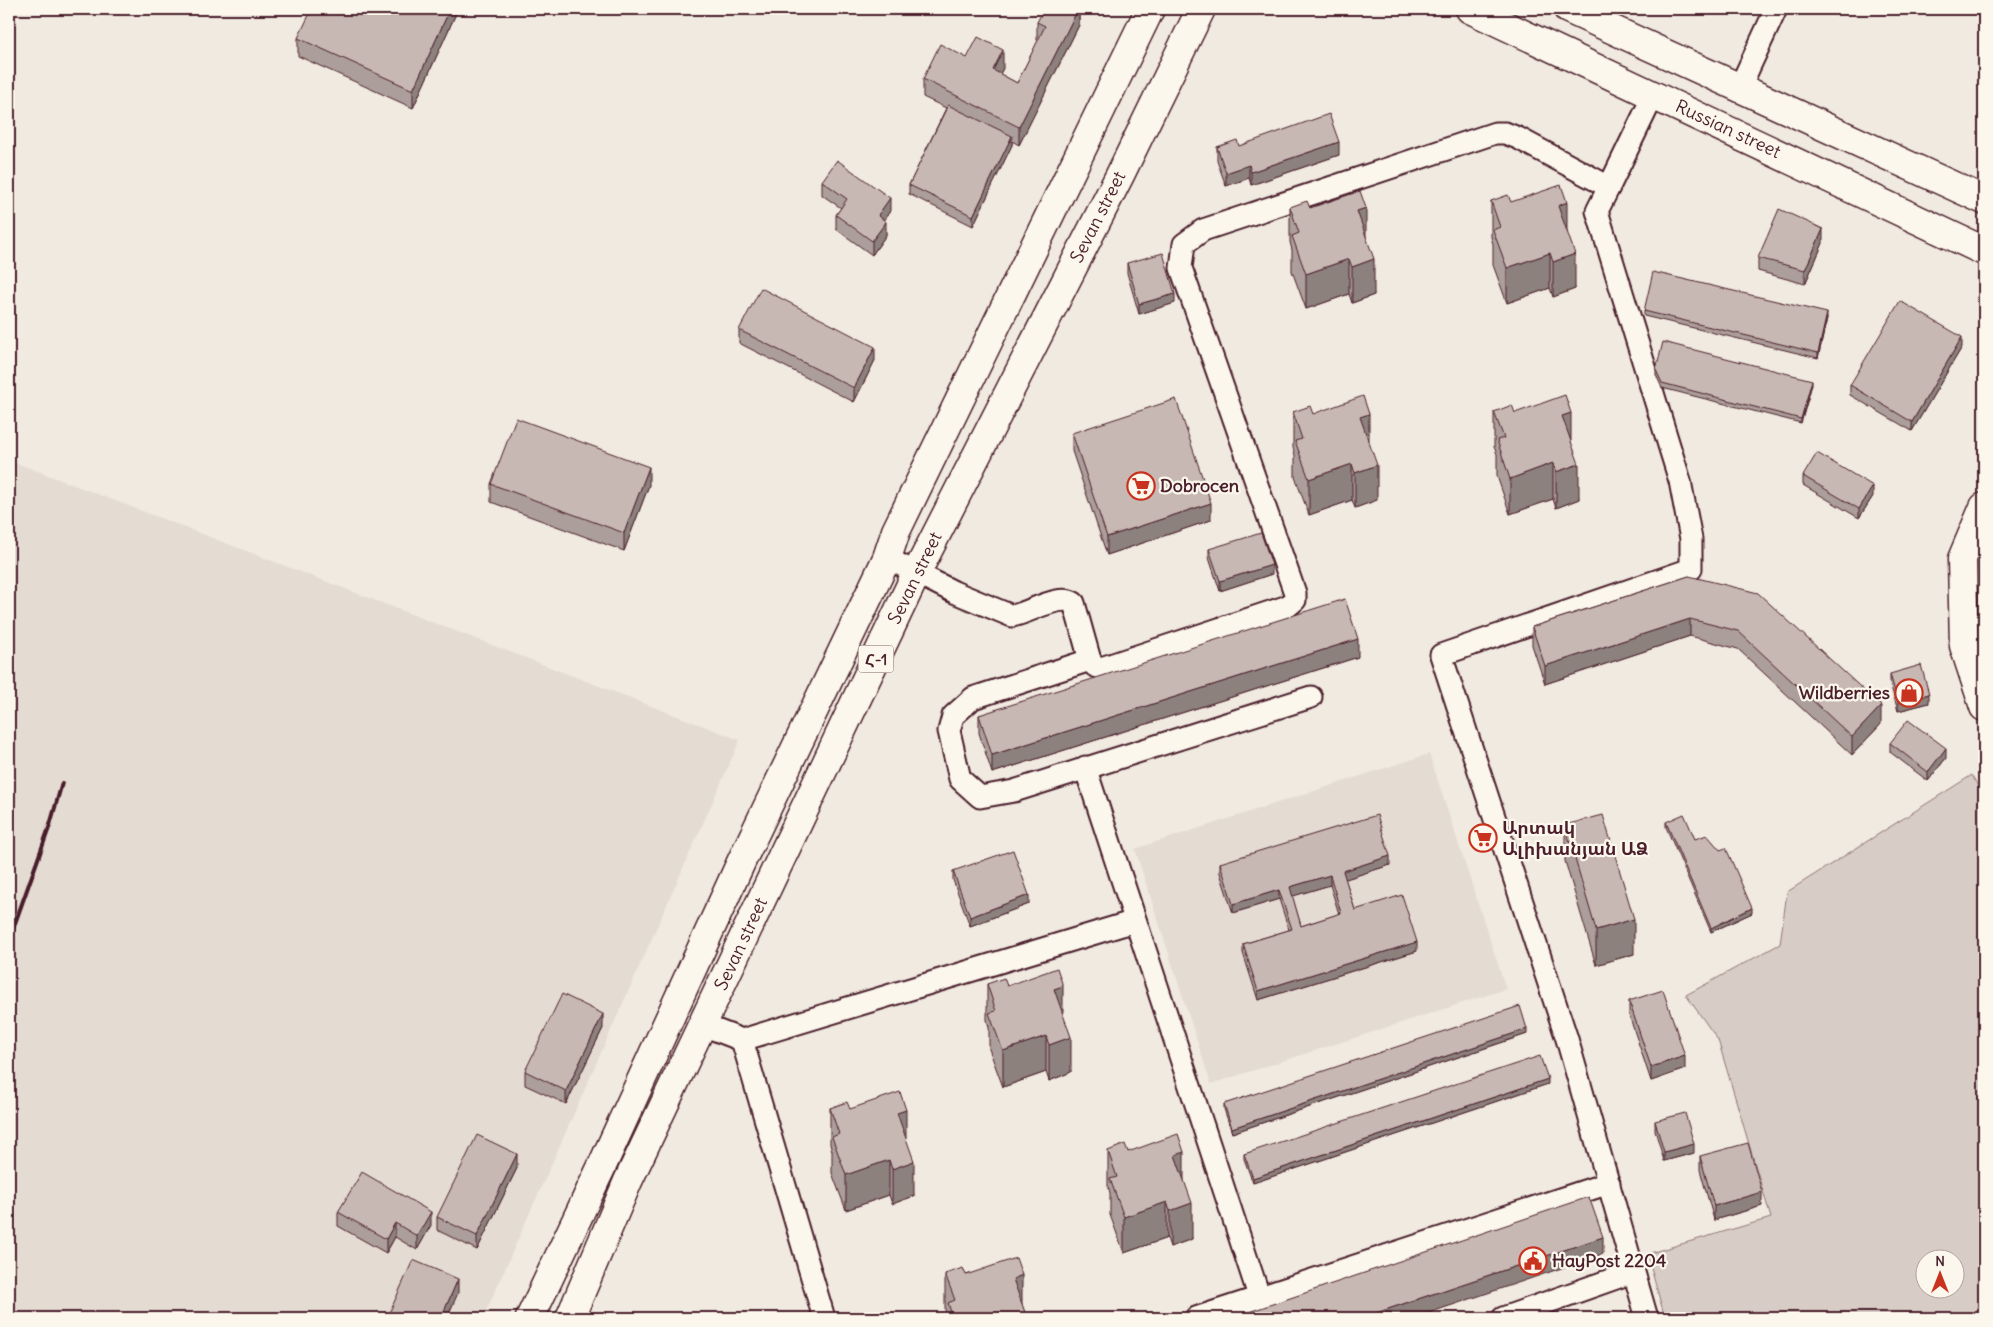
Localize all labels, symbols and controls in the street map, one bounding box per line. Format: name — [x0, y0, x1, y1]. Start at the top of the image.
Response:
street label: Russian street — [1672, 94, 1785, 163]
street label: Sevan street — [1065, 167, 1130, 266]
supermarket icon: Dobrocen — [1126, 471, 1156, 501]
place label: Dobrocen — [1160, 474, 1240, 497]
street label: Sevan street — [882, 528, 947, 628]
road number: Հ-1 — [858, 646, 894, 672]
shop icon: Wildberries — [1894, 678, 1924, 708]
place label: Wildberries — [1799, 681, 1890, 704]
place label: Արտակ Ալիխանյան ԱՁ — [1502, 816, 1648, 860]
supermarket icon: Արտակ Ալիխանյան ԱՁ — [1468, 823, 1498, 853]
street label: Sevan street — [709, 894, 772, 994]
public building icon: HayPost 2204 — [1518, 1246, 1548, 1276]
place label: HayPost 2204 — [1552, 1249, 1667, 1272]
north arrow — [1916, 1250, 1966, 1300]
text: N — [1935, 1252, 1945, 1270]

